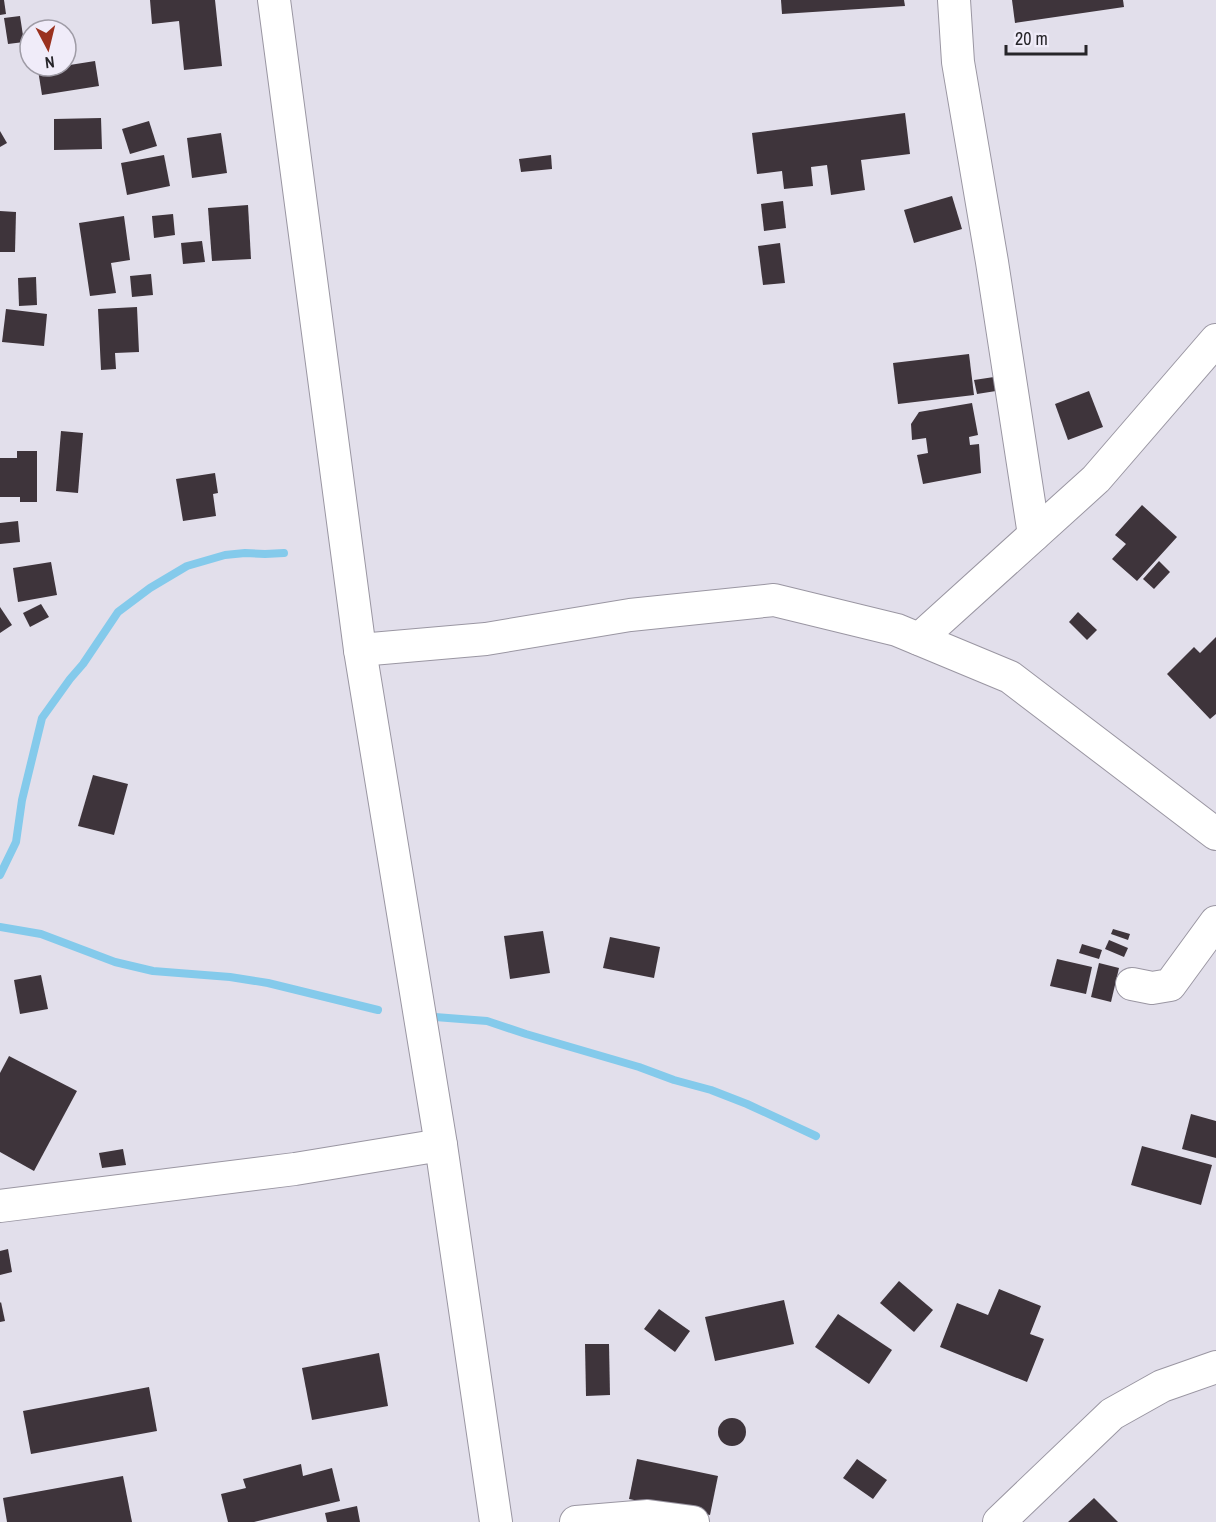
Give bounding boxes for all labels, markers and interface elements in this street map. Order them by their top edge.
north arrow [18,18,78,78]
scale bar [1006,18,1086,56]
text: 20 m [1015,26,1048,51]
text: N [44,51,56,74]

